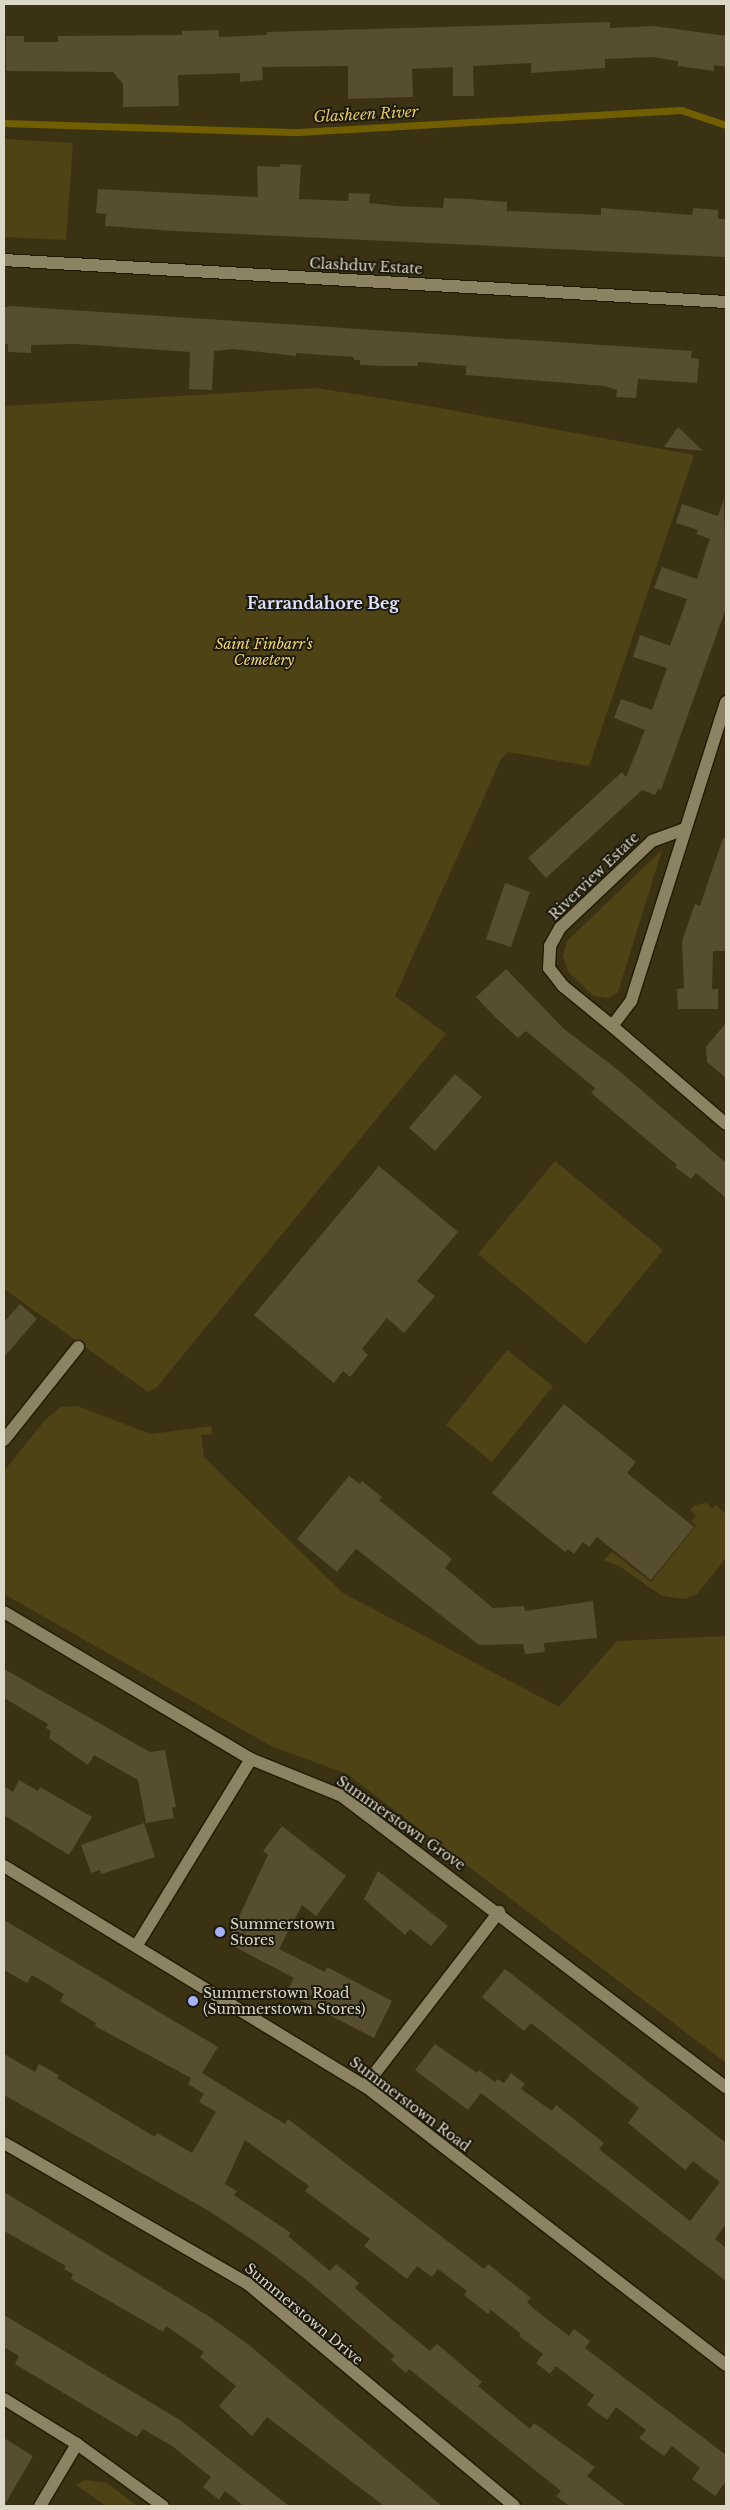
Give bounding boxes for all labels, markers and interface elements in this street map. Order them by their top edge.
water label: Glasheen River [313,102,419,126]
street label: Clashduv Estate [309,255,423,277]
district label: Farrandahore Beg [247,593,399,613]
park label: Saint Finbarr's Cemetery [215,636,313,669]
street label: Riverview Estate [545,829,643,923]
street label: Summerstown Grove [333,1772,469,1874]
place label: Summerstown Stores [230,1916,335,1948]
marker: Summerstown Stores [214,1926,226,1938]
place label: Summerstown Road (Summerstown Stores) [203,1985,365,2018]
marker: Summerstown Road (Summerstown Stores) [187,1995,199,2007]
street label: Summerstown Road [346,2053,474,2155]
street label: Summerstown Drive [241,2260,367,2368]

